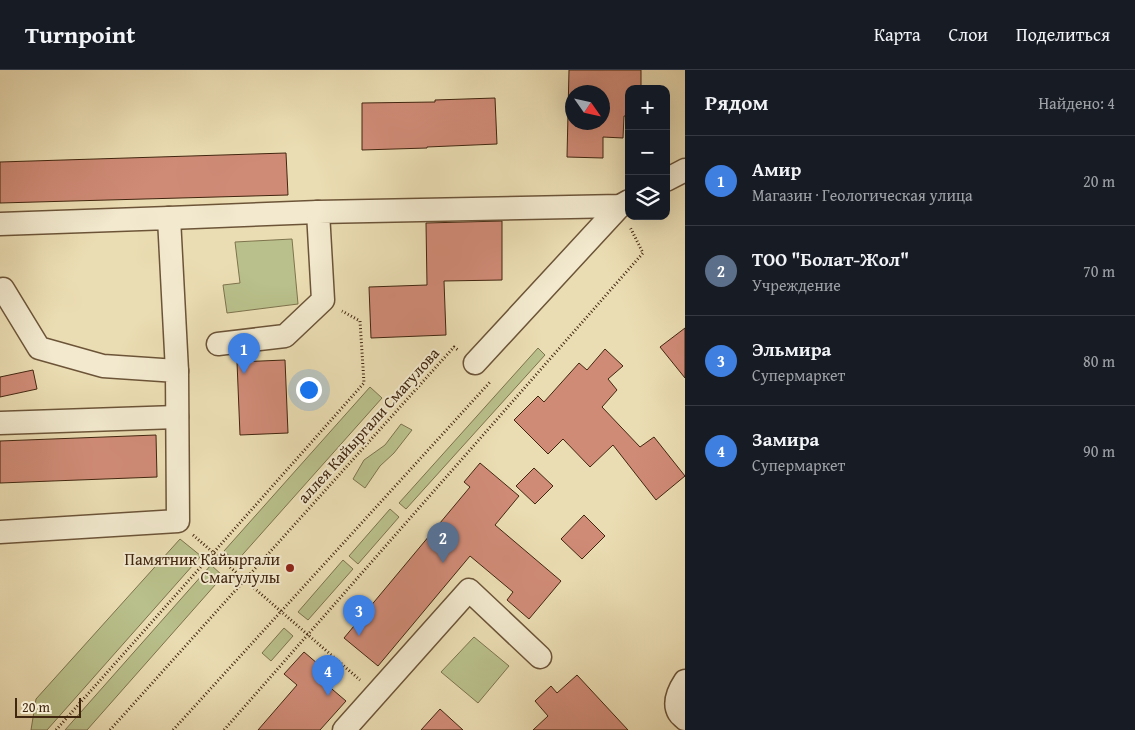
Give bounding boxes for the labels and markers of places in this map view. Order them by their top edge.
pin: 1 [228,333,260,374]
pin: 2 [427,522,459,563]
place label: Памятник Кайыргали Смагулулы [125,547,280,589]
marker: Памятник Кайыргали Смагулулы [284,562,296,574]
pin: 3 [343,595,375,636]
pin: 4 [312,655,344,696]

